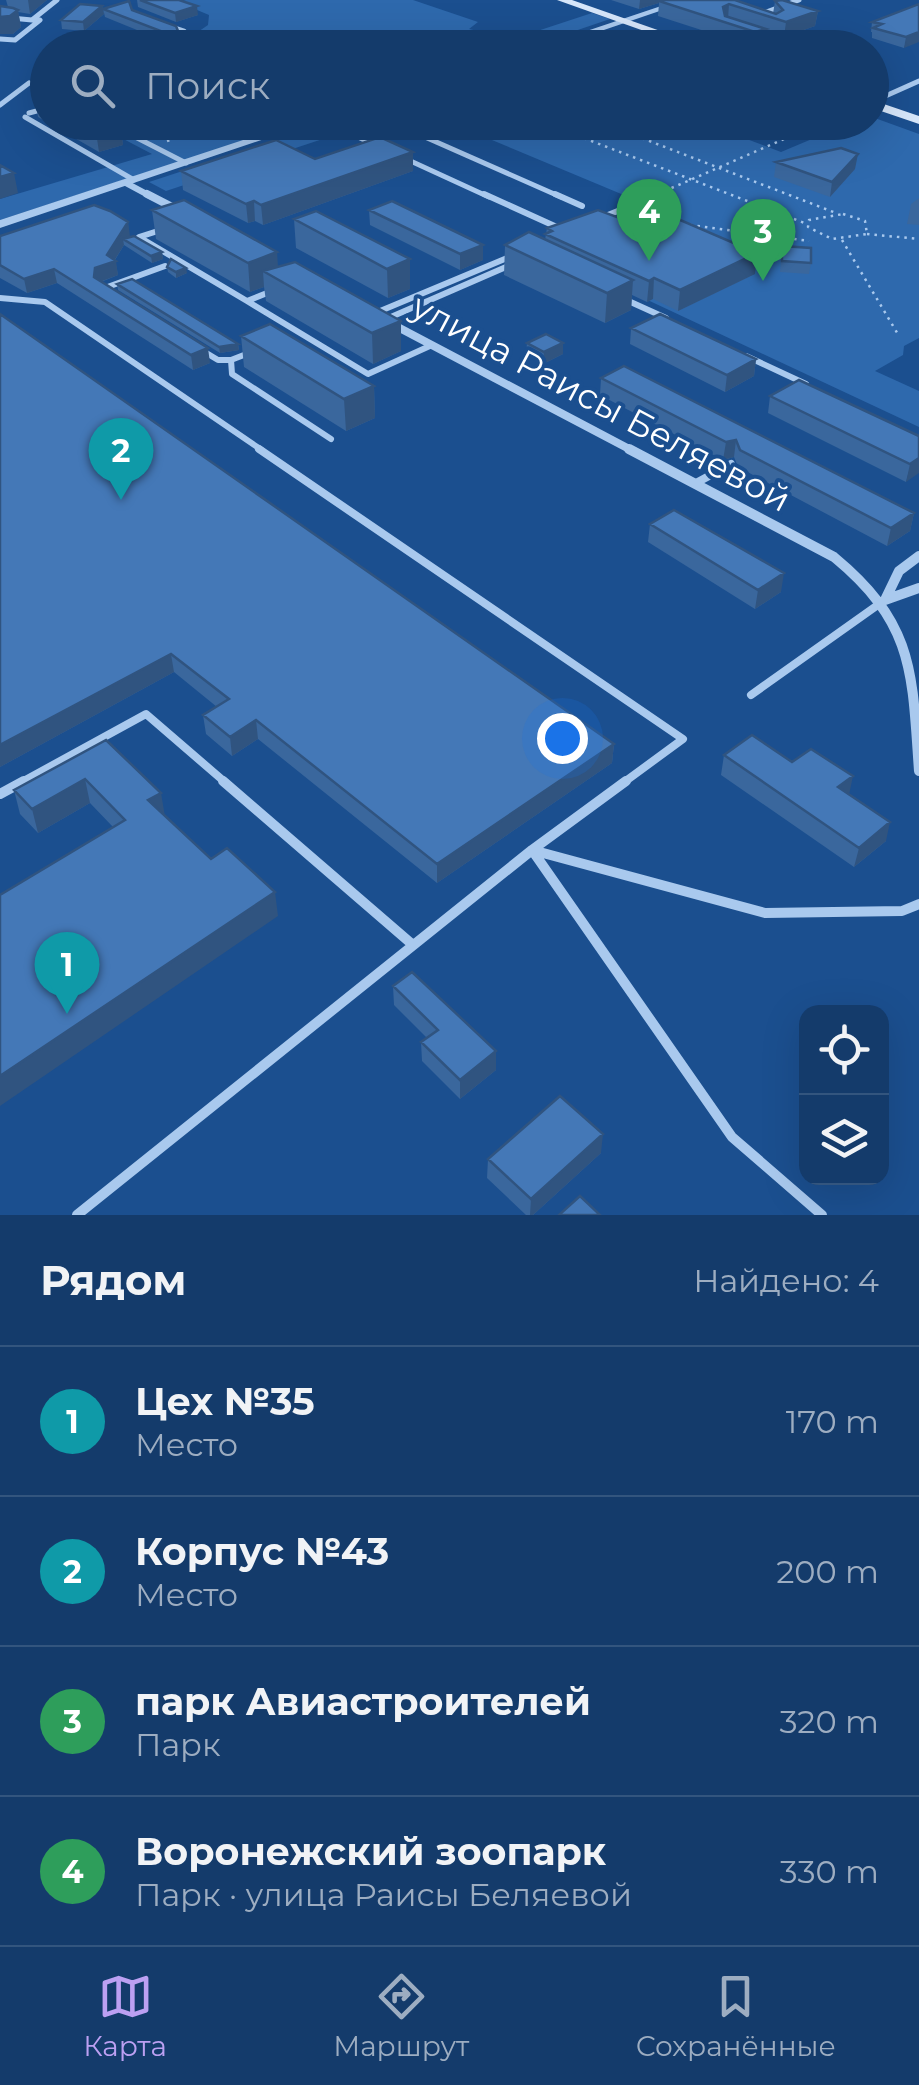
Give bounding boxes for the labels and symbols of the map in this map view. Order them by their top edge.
pin: 4 [616,178,682,261]
pin: 3 [730,198,796,281]
street label: улица Раисы Беляевой [404,284,798,521]
pin: 2 [88,418,154,500]
your location [537,713,588,764]
pin: 1 [34,932,100,1014]

